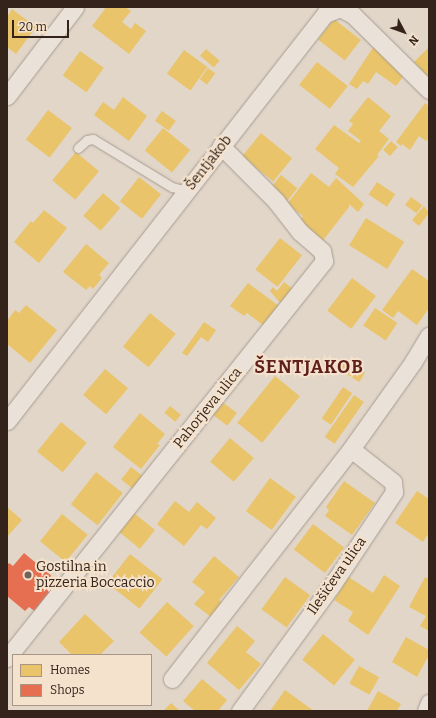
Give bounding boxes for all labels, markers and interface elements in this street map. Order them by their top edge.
scale bar [14,12,71,38]
north arrow [384,12,424,52]
text: 20 m [19,20,47,34]
text: N [406,33,421,48]
street label: Šentjakob [182,132,236,194]
district label: ŠENTJAKOB [254,356,364,378]
street label: Pahorjeva ulica [170,364,246,452]
street label: Ilešičeva ulica [304,534,370,618]
place label: Gostilna in pizzeria Boccaccio [36,559,155,592]
marker: Gostilna in pizzeria Boccaccio [23,570,33,580]
legend [12,654,152,706]
text: Homes [50,663,90,677]
text: Shops [50,683,84,697]

